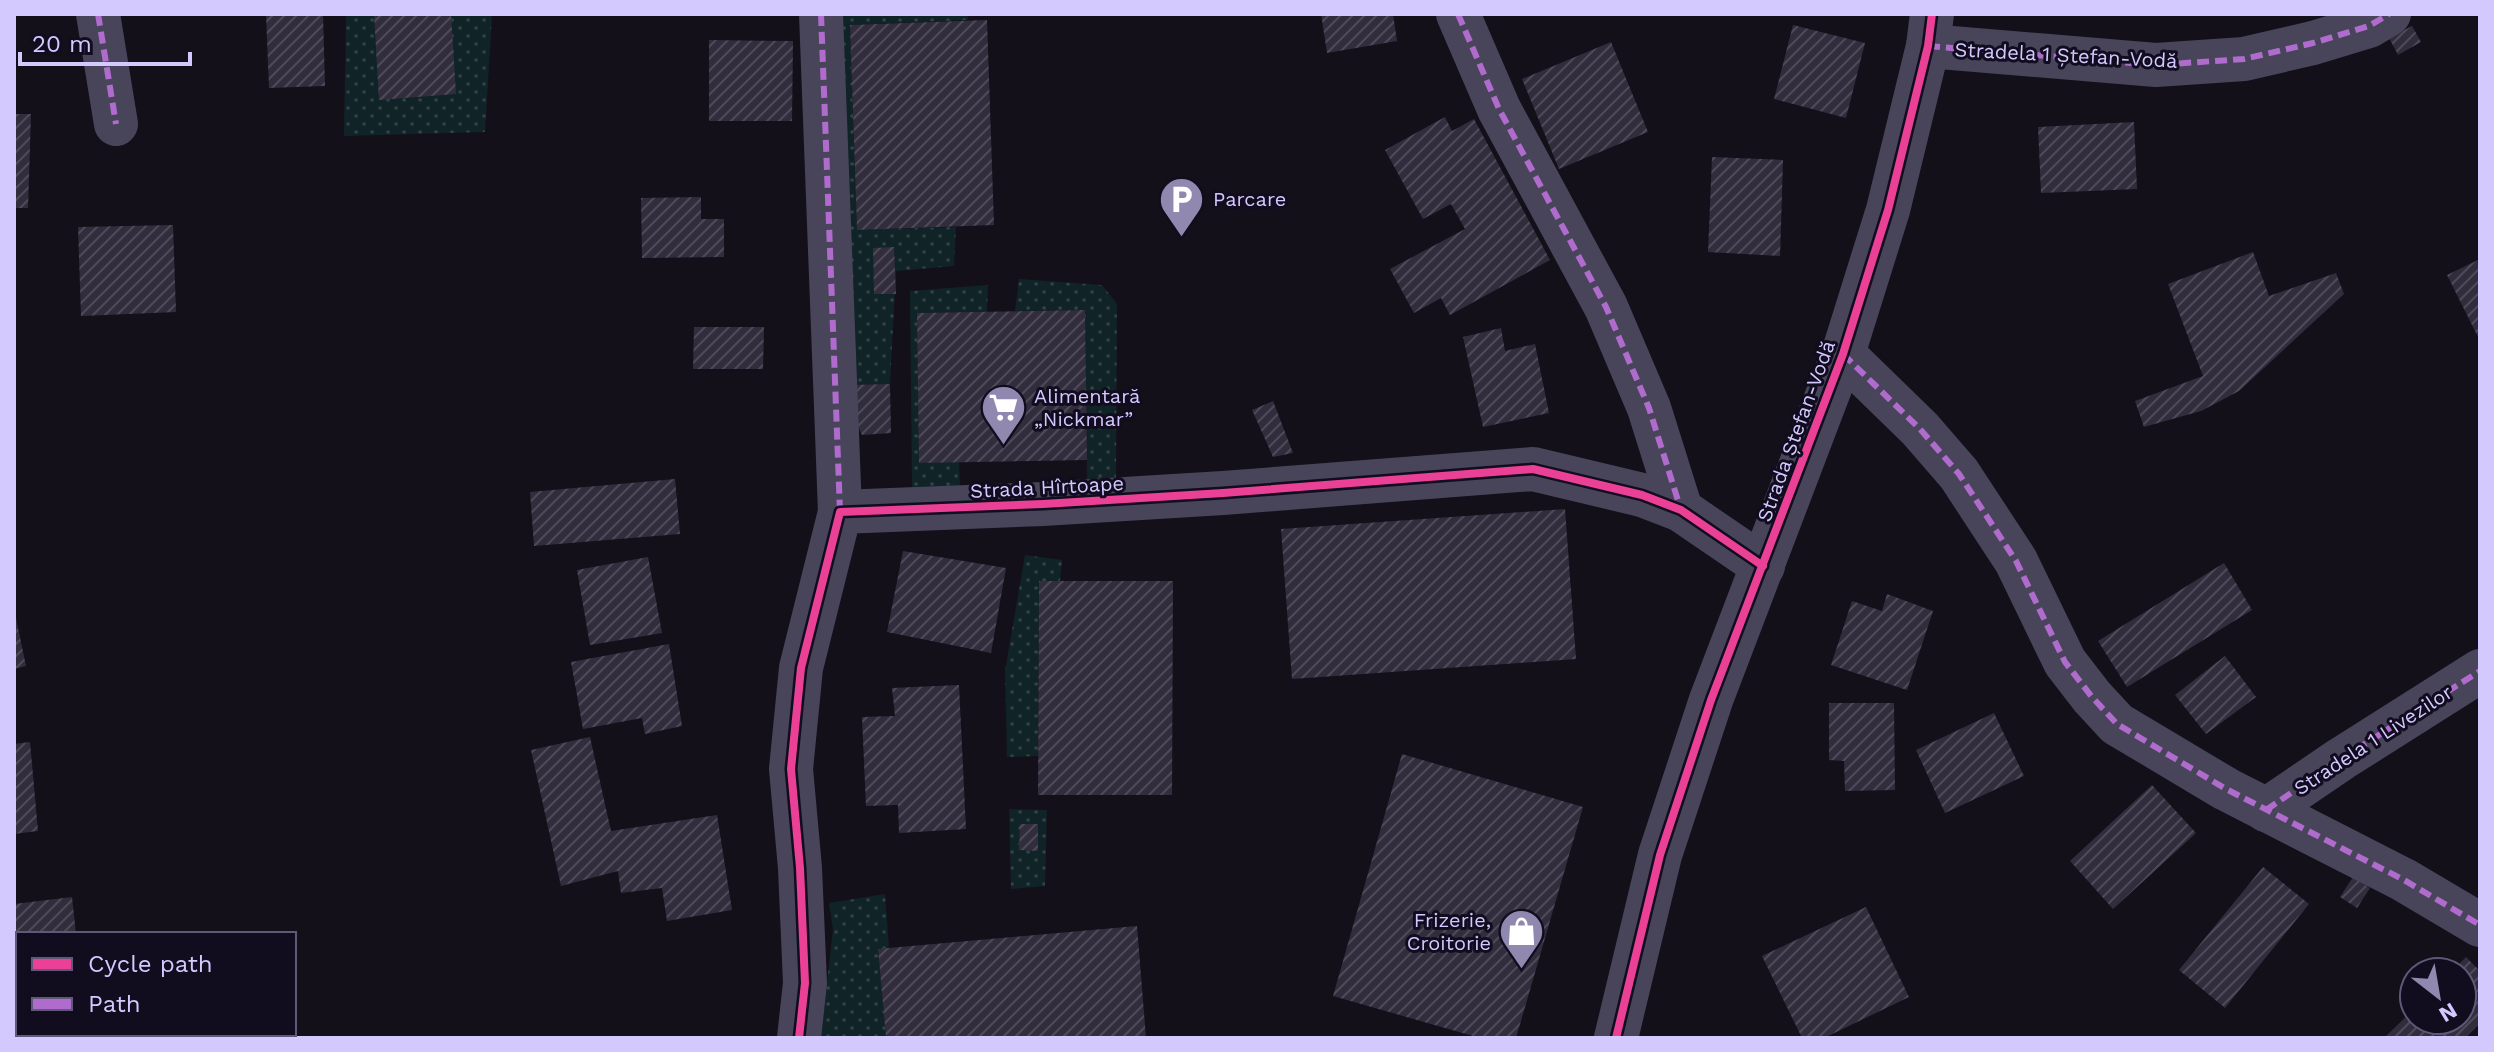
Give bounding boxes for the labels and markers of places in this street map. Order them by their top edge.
parking icon: Parcare [1158,175,1206,238]
place label: Parcare [1213,187,1286,211]
supermarket icon: Alimentară „Nickmar” [979,383,1027,446]
place label: Alimentară „Nickmar” [1034,384,1140,431]
place label: Frizerie, Croitorie [1407,908,1491,955]
shop icon: Frizerie, Croitorie [1498,908,1546,971]

